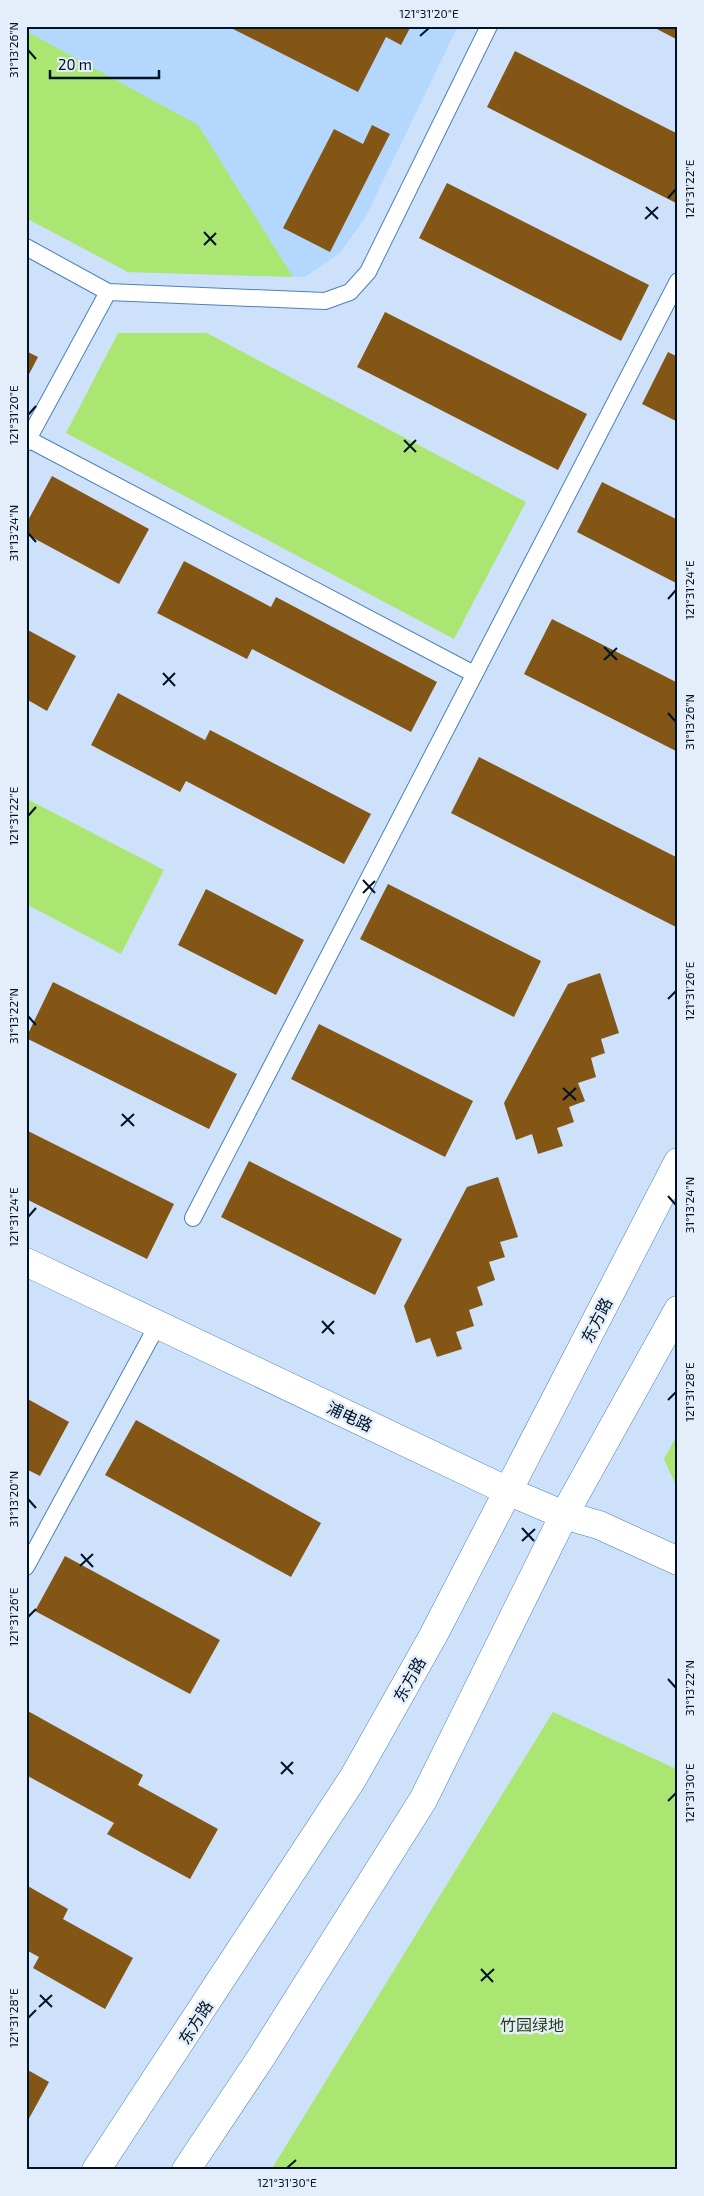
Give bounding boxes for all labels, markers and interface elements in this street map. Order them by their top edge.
text: 121°31'20"E [399,6,459,20]
text: 31°13'26"N [6,22,20,78]
scale bar [50,48,159,80]
text: 20 m [58,55,92,73]
text: 121°31'22"E [682,159,696,219]
text: 121°31'20"E [6,385,20,445]
text: 31°13'24"N [6,505,20,561]
text: 121°31'24"E [682,560,696,620]
text: 31°13'26"N [682,694,696,750]
text: 121°31'22"E [6,786,20,846]
text: 121°31'26"E [682,961,696,1021]
text: 31°13'22"N [6,988,20,1044]
text: 31°13'24"N [682,1177,696,1233]
text: 121°31'24"E [6,1187,20,1247]
street label: 东方路 [577,1294,615,1346]
text: 121°31'28"E [682,1362,696,1422]
street label: 浦电路 [324,1397,376,1435]
text: 31°13'20"N [6,1471,20,1527]
text: 121°31'26"E [6,1587,20,1647]
street label: 东方路 [389,1653,429,1705]
text: 31°13'22"N [682,1660,696,1716]
text: 121°31'30"E [682,1763,696,1823]
text: 121°31'28"E [6,1988,20,2048]
street label: 东方路 [174,1997,216,2047]
park label: 竹园绿地 [500,2015,564,2034]
text: 121°31'30"E [257,2175,317,2189]

